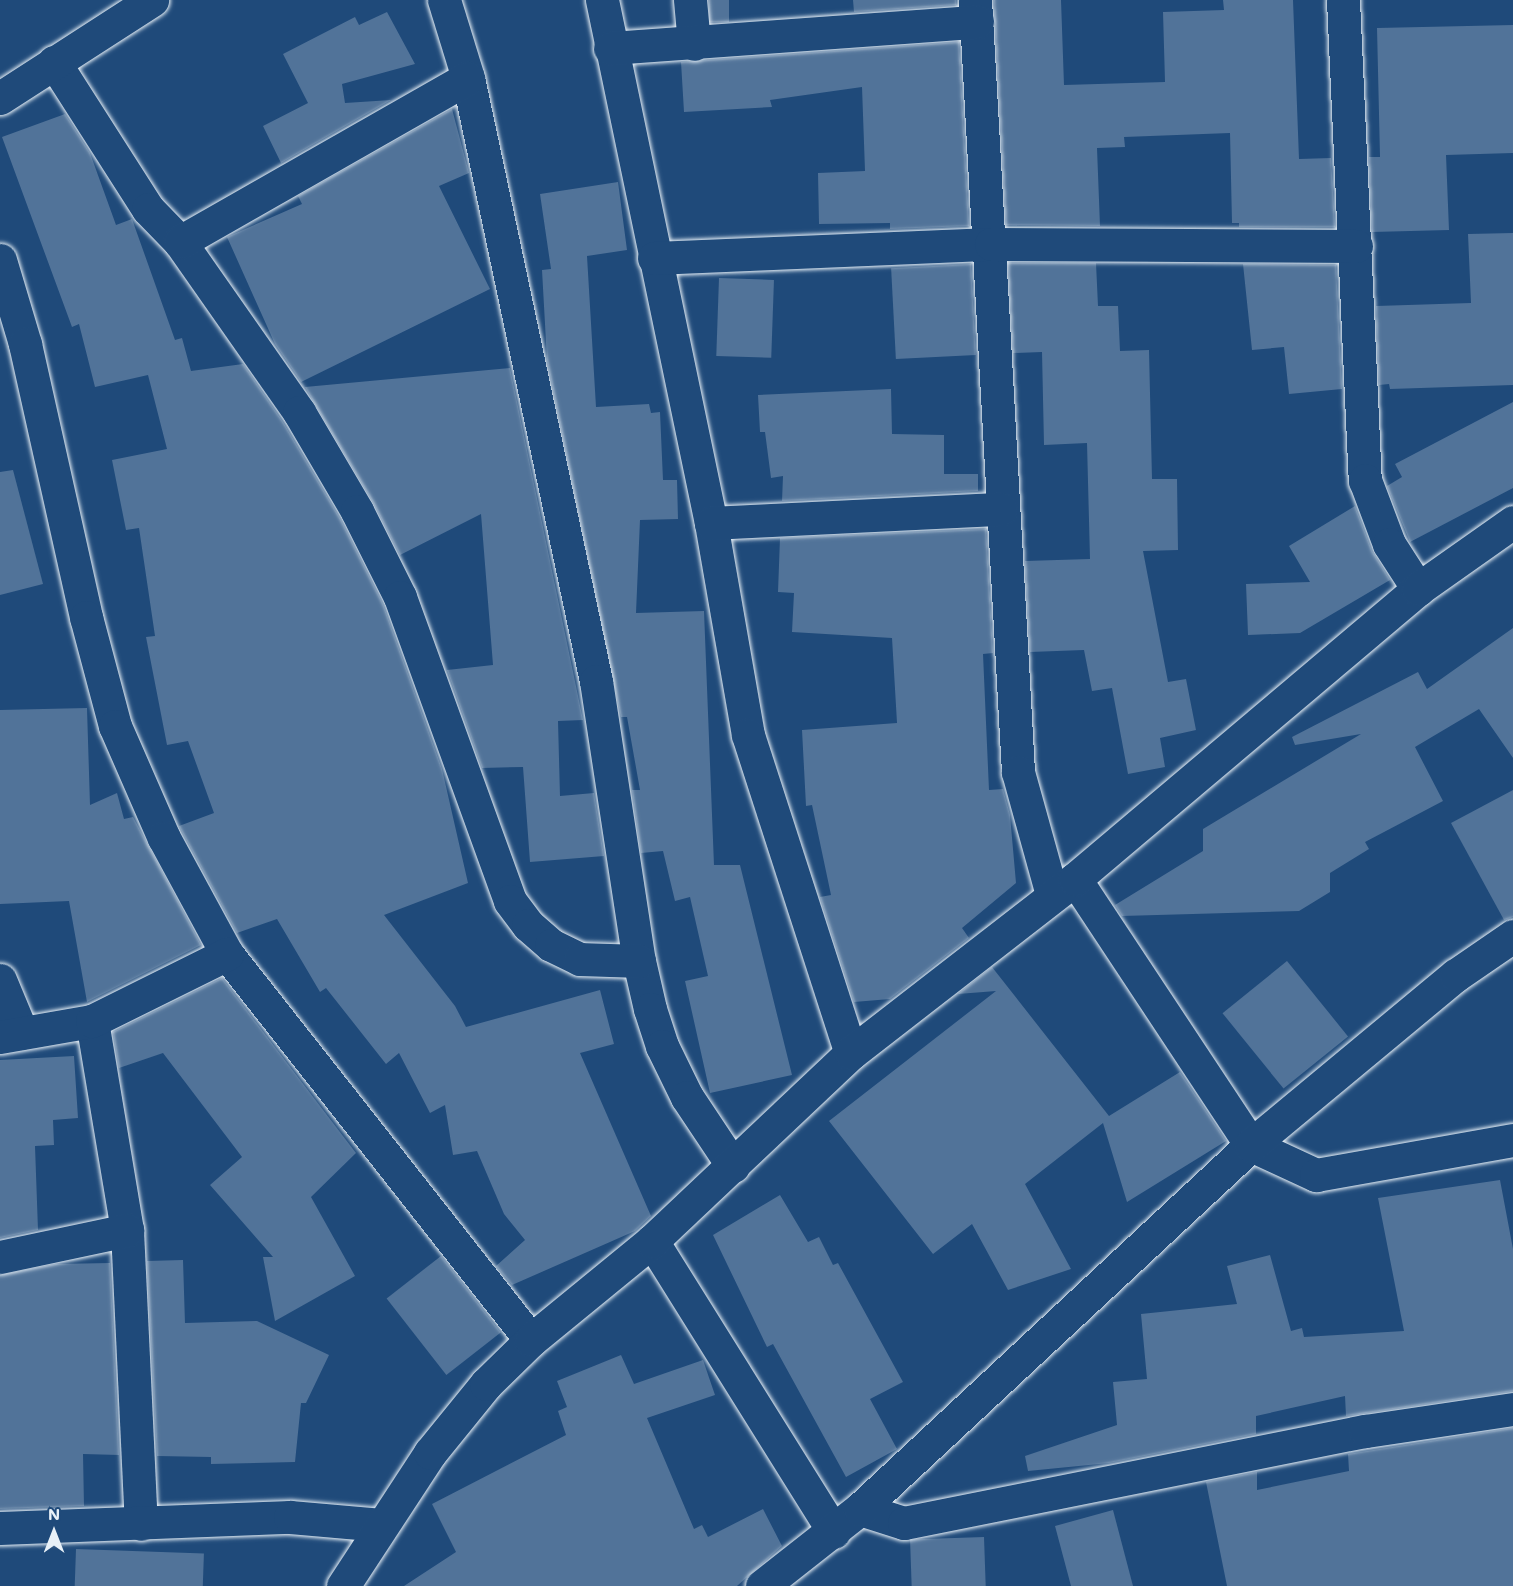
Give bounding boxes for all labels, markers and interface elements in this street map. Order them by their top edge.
north arrow [24,1502,84,1562]
text: N [48,1503,60,1524]

